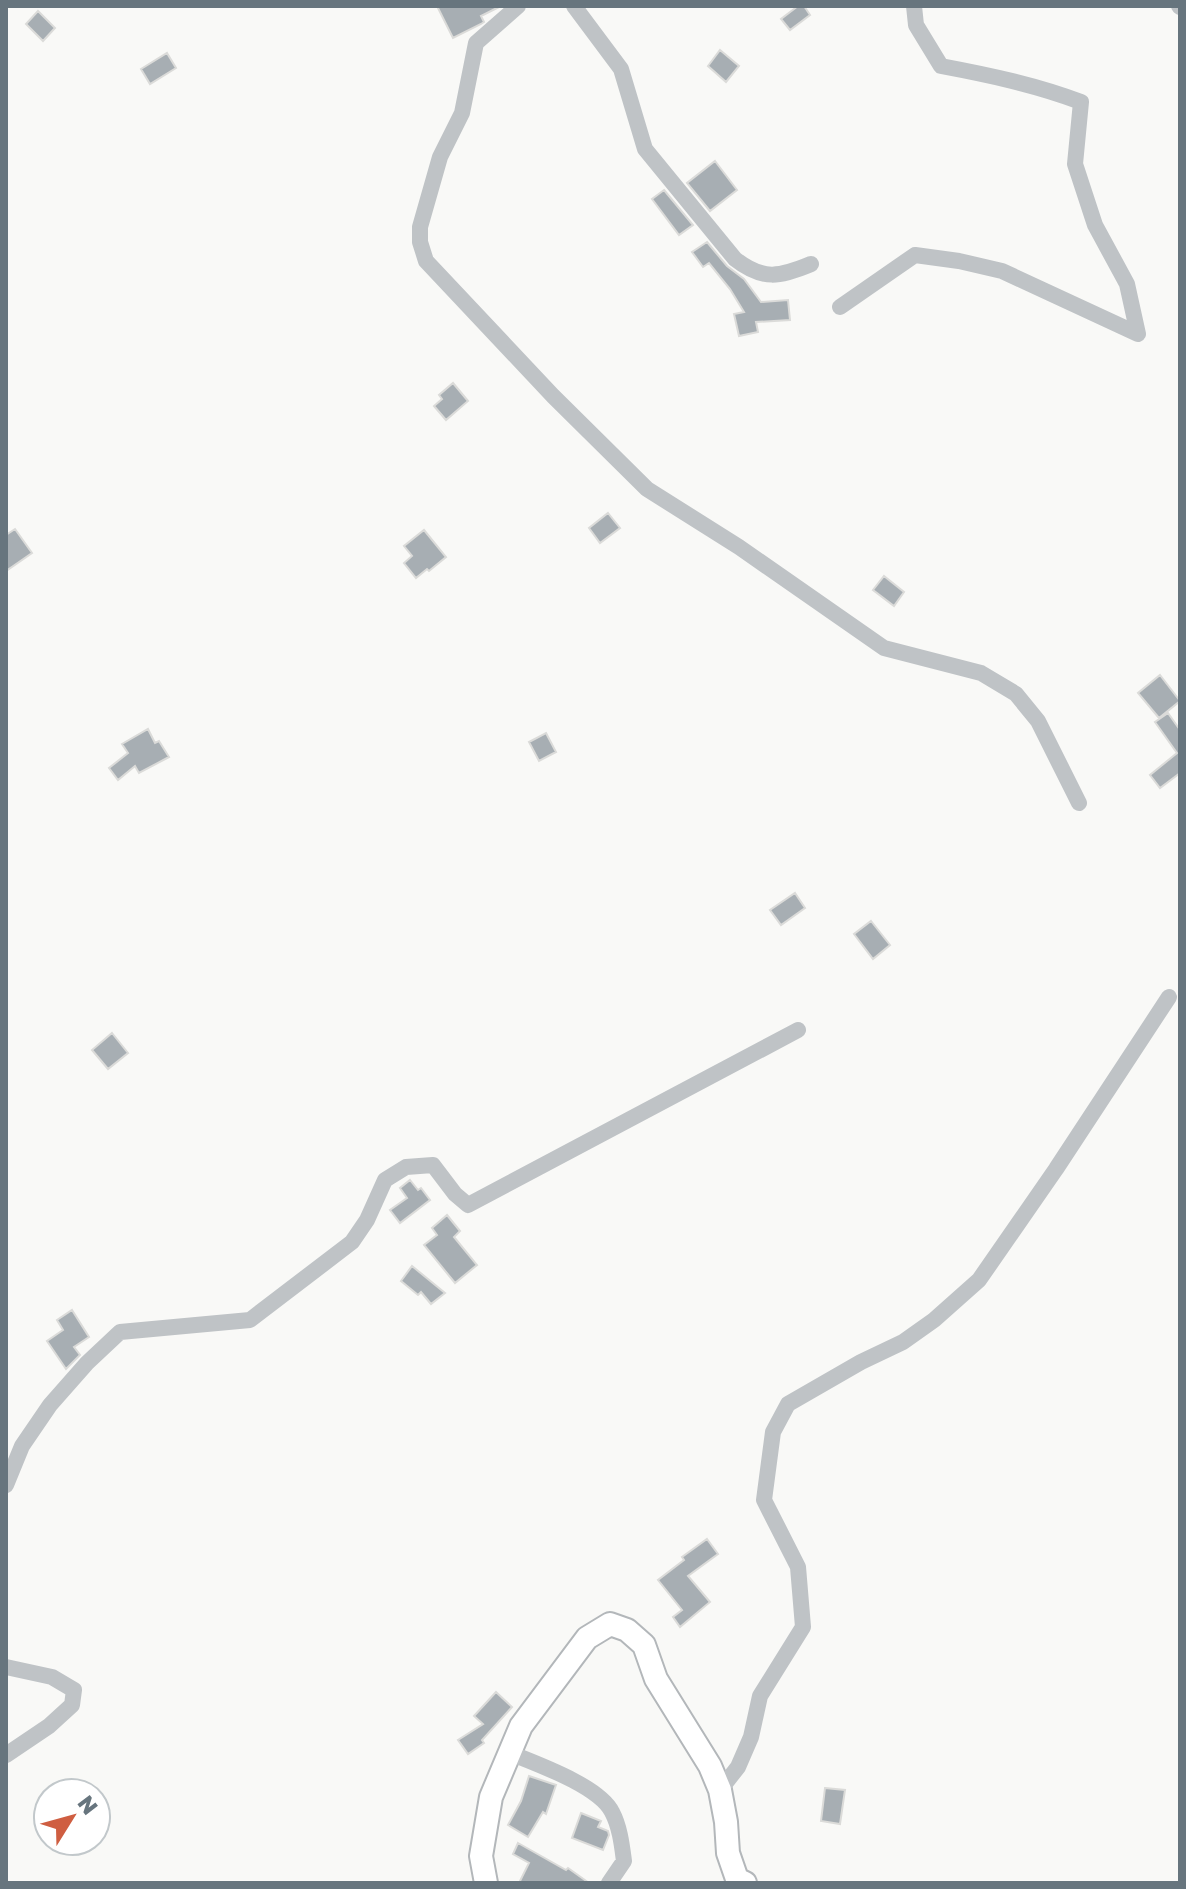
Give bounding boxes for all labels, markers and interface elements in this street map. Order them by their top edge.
north arrow [32,1777,112,1857]
text: N [73,1790,104,1819]

